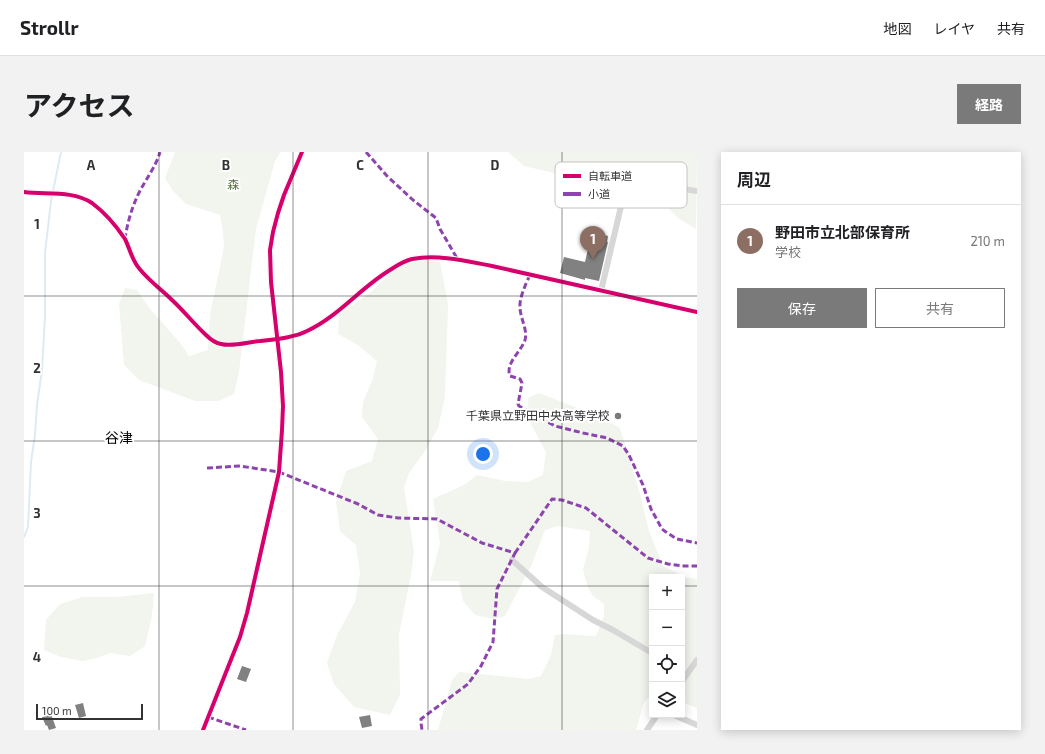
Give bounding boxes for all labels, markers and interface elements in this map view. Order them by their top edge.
text: Strollr [20,16,79,39]
text: 地図 [883,20,911,37]
text: レイヤ [933,20,975,37]
text: 共有 [997,20,1025,37]
button: 経路 [957,84,1021,124]
text: アクセス [24,88,135,122]
text: A [87,157,96,173]
text: B [222,157,230,173]
text: C [356,157,364,173]
text: D [491,157,500,173]
legend [555,162,687,208]
text: 自転車道 [588,169,632,182]
text: 周辺 [737,169,771,189]
park label: 森 [227,177,239,191]
text: 小道 [588,187,610,200]
text: 1 [34,216,40,232]
text: 野田市立北部保育所 [775,223,910,241]
pin: 1 [580,226,606,259]
text: 1 [747,233,753,249]
text: 210 m [970,233,1005,249]
text: 学校 [775,244,801,260]
button: 保存 [737,288,867,328]
button: 共有 [875,288,1005,328]
text: 2 [33,360,41,376]
place label: 千葉県立野田中央高等学校 [466,408,610,422]
marker: 千葉県立野田中央高等学校 [613,411,623,421]
district label: 谷津 [105,429,133,446]
your location [473,444,493,464]
text: 3 [33,505,41,521]
map controls [649,574,685,718]
button: + [649,574,685,610]
button: − [649,610,685,646]
button: locate [649,646,685,682]
text: 4 [33,649,41,665]
button: layers [649,682,685,718]
scale bar [36,702,143,721]
text: 100 m [42,704,72,717]

